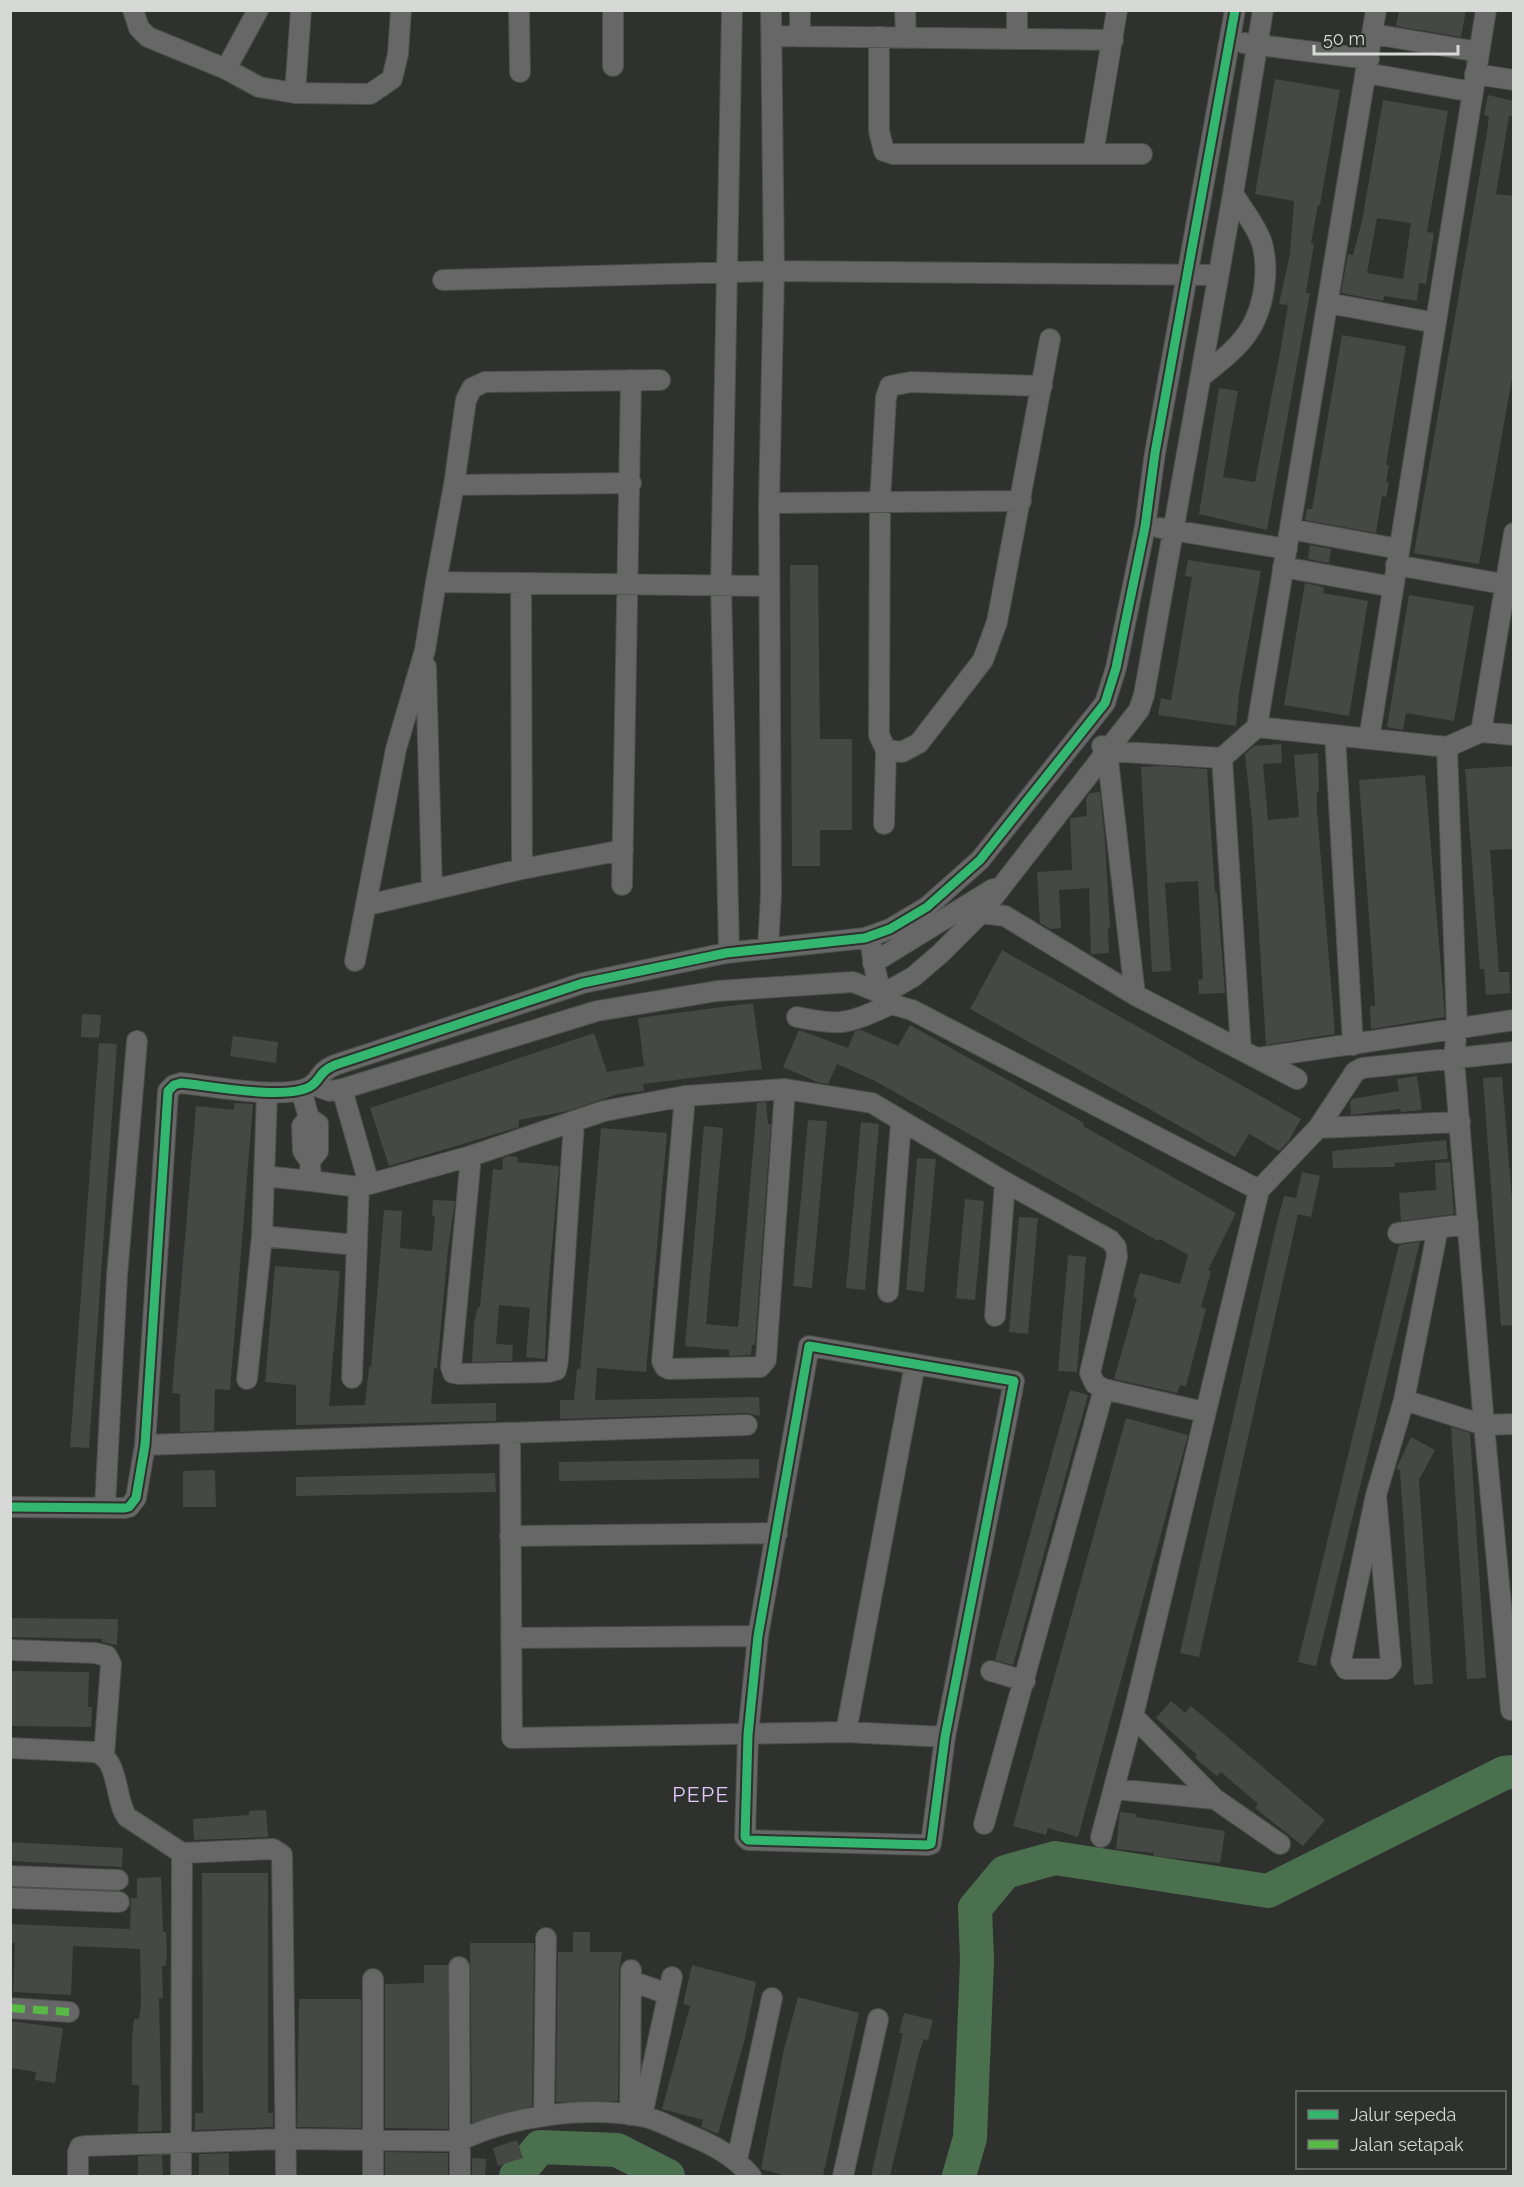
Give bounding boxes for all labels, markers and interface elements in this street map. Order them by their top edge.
scale bar [1314,18,1458,56]
text: 50 m [1323,28,1365,49]
district label: PEPE [672,1782,730,1807]
legend [1296,2091,1506,2169]
text: Jalur sepeda [1350,2104,1456,2125]
text: Jalan setapak [1350,2134,1464,2155]

